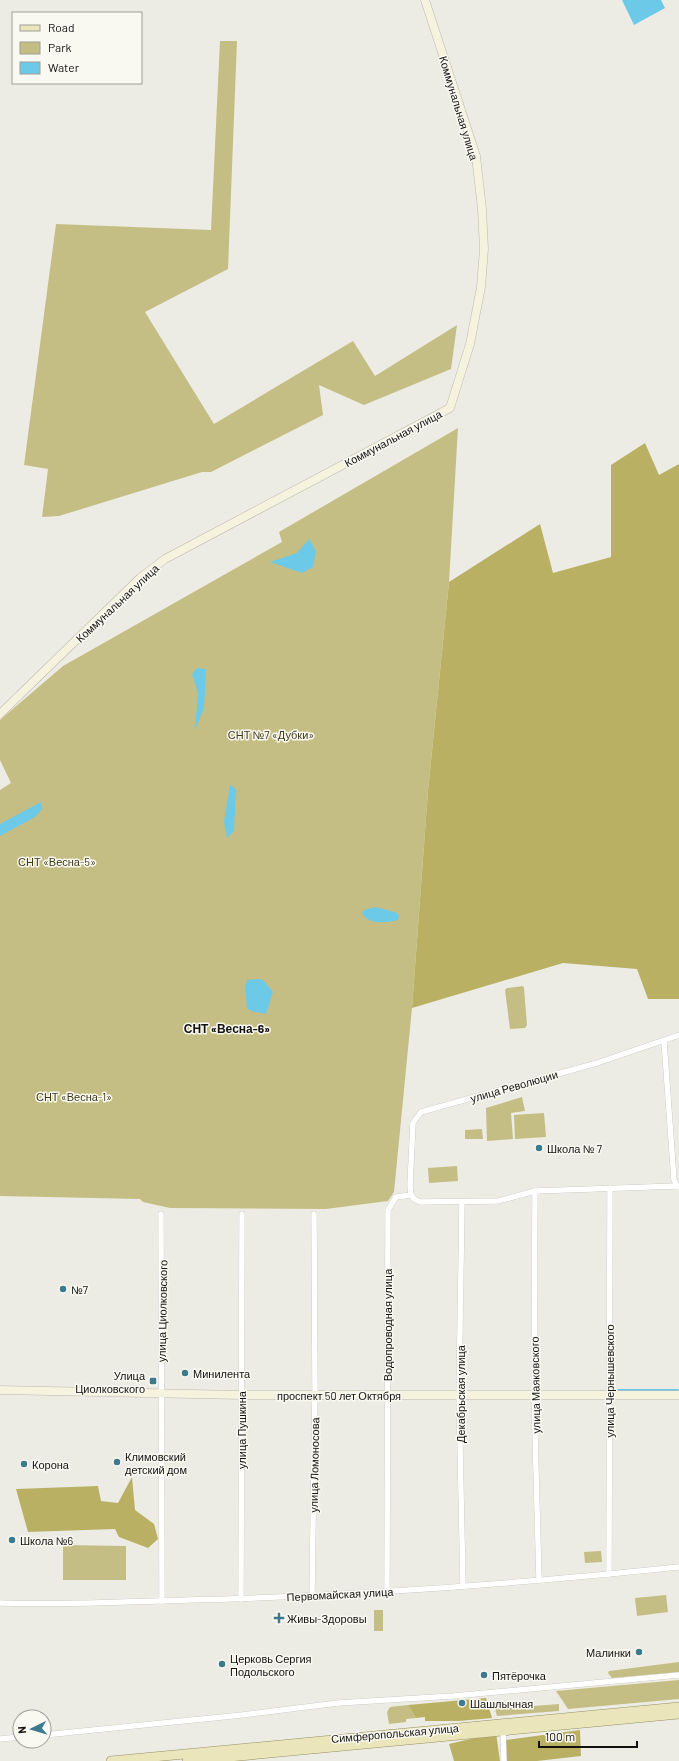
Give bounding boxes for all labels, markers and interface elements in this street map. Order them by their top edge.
legend [12,12,142,84]
text: Road [48,20,75,34]
text: Park [48,40,72,54]
street label: Коммунальная улица [437,54,481,162]
text: Water [48,60,80,74]
street label: Коммунальная улица [342,406,445,469]
street label: Коммунальная улица [73,561,162,645]
park label: СНТ №7 «Дубки» [228,728,314,741]
park label: СНТ «Весна-5» [18,855,96,868]
district label: СНТ «Весна-6» [184,1021,270,1035]
street label: улица Революции [469,1067,559,1105]
park label: СНТ «Весна-1» [36,1090,112,1103]
place label: Школа № 7 [547,1142,602,1155]
marker: Школа № 7 [534,1143,544,1153]
street label: улица Циолковского [155,1260,169,1362]
street label: Водопроводная улица [381,1268,394,1381]
place label: №7 [71,1283,88,1296]
marker: №7 [58,1284,68,1294]
street label: улица Чернышевского [603,1324,616,1438]
street label: улица Маяковского [528,1336,542,1434]
street label: Декабрьская улица [454,1344,467,1443]
place label: Минилента [193,1367,251,1380]
marker: Минилента [180,1368,190,1378]
place label: Улица Циолковского [75,1369,146,1395]
marker: Улица Циолковского [148,1376,158,1386]
street label: проспект 50 лет Октября [277,1389,401,1402]
street label: улица Пушкина [235,1390,248,1469]
street label: улица Ломоносова [307,1416,321,1513]
place label: Климовский детский дом [125,1450,187,1476]
marker: Климовский детский дом [112,1457,122,1467]
place label: Корона [32,1458,70,1471]
marker: Корона [19,1459,29,1469]
place label: Школа №6 [20,1534,73,1547]
marker: Школа №6 [7,1535,17,1545]
street label: Первомайская улица [286,1585,395,1603]
place label: Живы-Здоровы [287,1612,367,1625]
marker: Живы-Здоровы [274,1613,284,1623]
place label: Малинки [586,1646,631,1659]
marker: Малинки [634,1647,644,1657]
place label: Церковь Сергия Подольского [230,1652,312,1678]
marker: Церковь Сергия Подольского [217,1659,227,1669]
place label: Пятёрочка [492,1669,547,1682]
marker: Пятёрочка [479,1670,489,1680]
place label: Шашлычная [470,1697,533,1710]
marker: Шашлычная [457,1698,467,1708]
north arrow [12,1709,52,1749]
street label: Симферопольская улица [331,1721,460,1745]
scale bar [539,1723,637,1749]
text: N [15,1726,28,1734]
text: 100 m [545,1729,575,1743]

